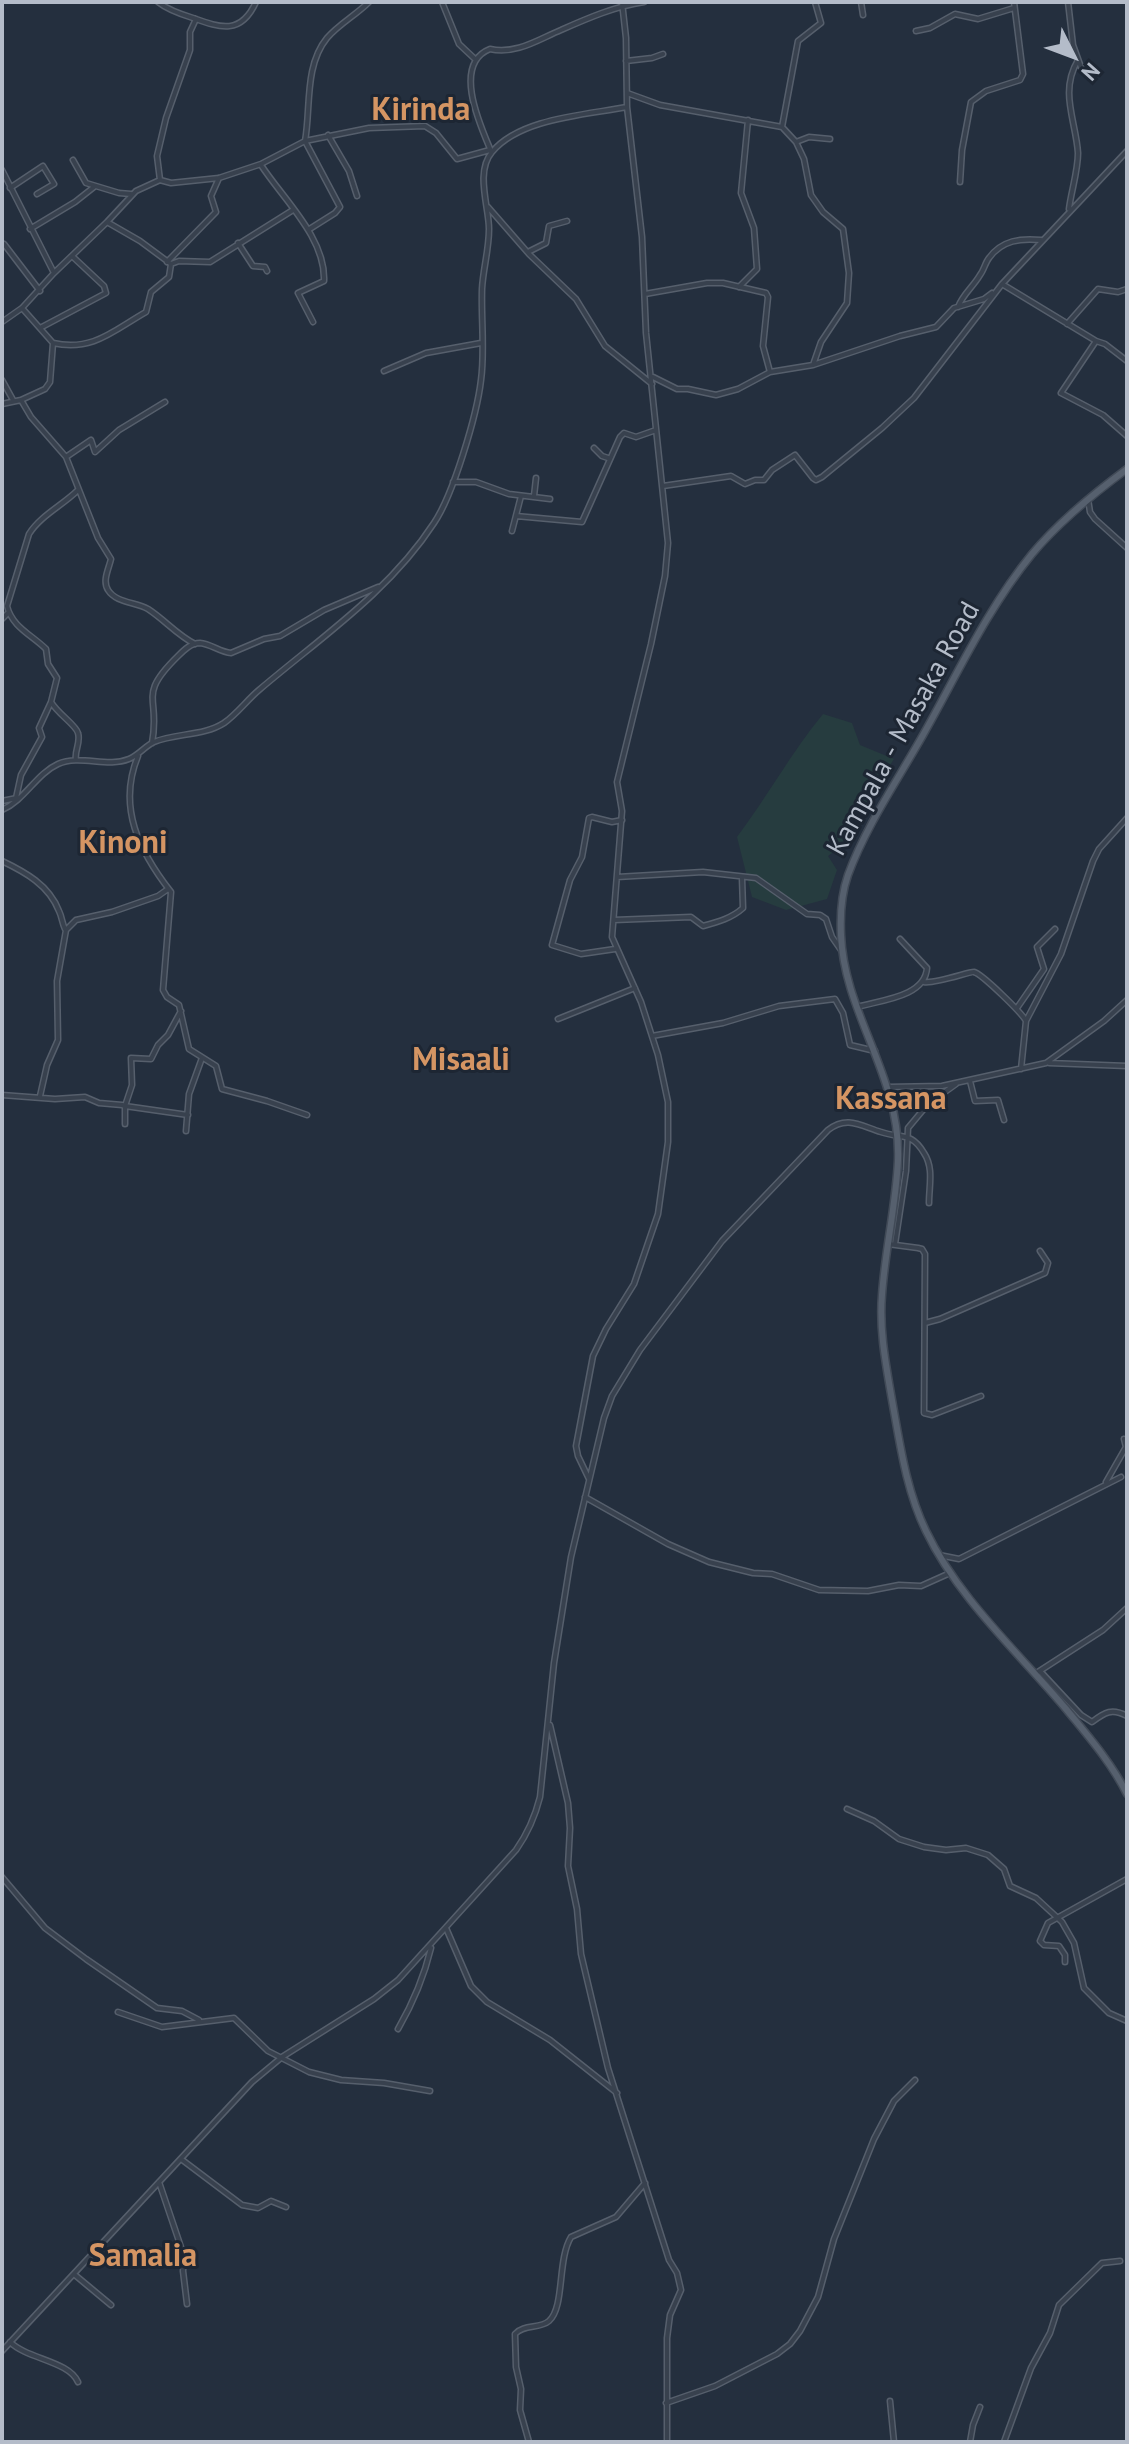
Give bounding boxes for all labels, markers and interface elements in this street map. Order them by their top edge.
north arrow [1033,16,1113,96]
text: N [1076,57,1106,87]
district label: Kirinda [372,92,470,130]
street label: Kampala - Masaka Road [820,596,988,862]
district label: Kinoni [78,825,168,863]
district label: Misaali [412,1042,510,1080]
district label: Kassana [835,1081,947,1119]
district label: Samalia [89,2238,197,2276]

